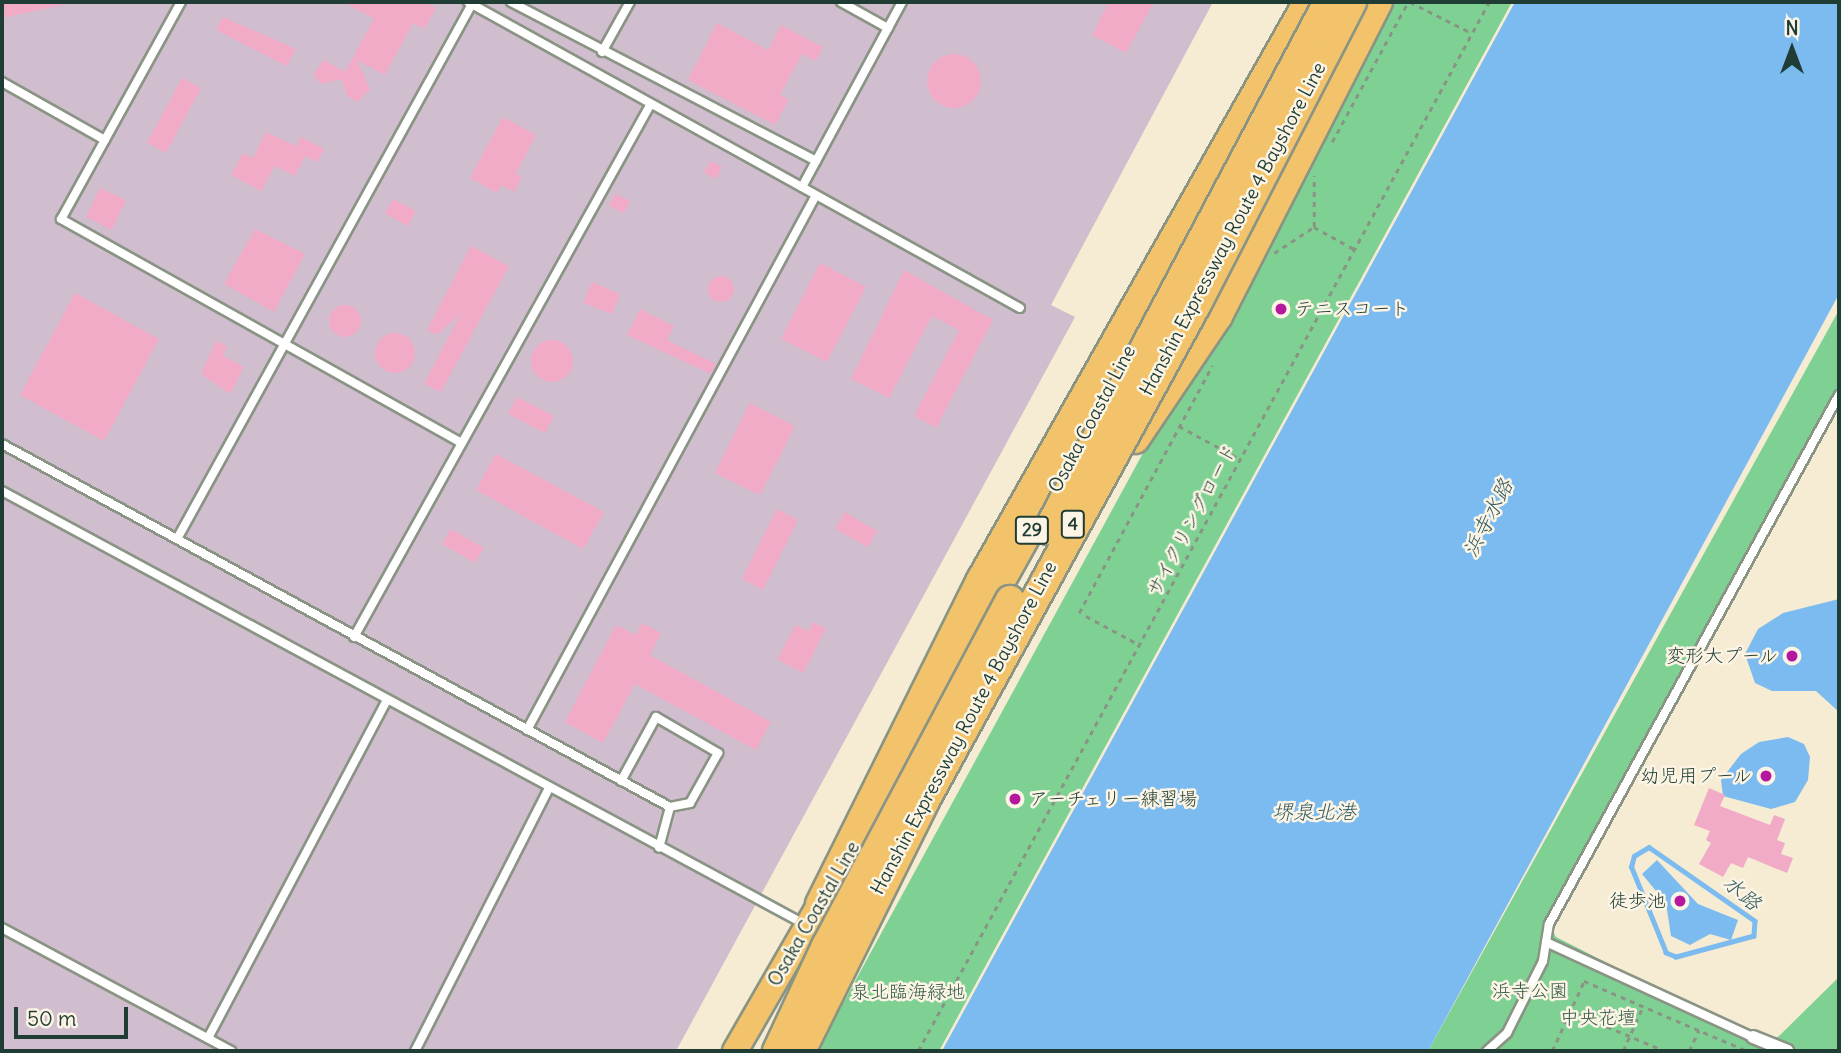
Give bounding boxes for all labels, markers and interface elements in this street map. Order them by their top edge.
north arrow [1757,14,1827,84]
text: N [1785,16,1799,40]
street label: Hanshin Expressway Route 4 Bayshore Line [1135,59,1331,399]
place label: テニスコート [1295,298,1409,320]
marker: テニスコート [1273,301,1289,317]
street label: Osaka Coastal Line [1044,341,1140,497]
street label: サイクリングロード [1142,439,1242,601]
water label: 浜寺水路 [1458,475,1518,561]
road number: 4 [1061,510,1085,538]
road number: 29 [1014,516,1050,544]
street label: Hanshin Expressway Route 4 Bayshore Line [866,558,1062,898]
place label: 変形大プール [1665,645,1778,667]
marker: 変形大プール [1784,648,1800,664]
place label: 幼児用プール [1639,765,1752,787]
marker: 幼児用プール [1758,768,1774,784]
place label: アーチェリー練習場 [1029,788,1199,810]
marker: アーチェリー練習場 [1007,791,1023,807]
water label: 堺泉北港 [1272,799,1356,825]
street label: Osaka Coastal Line [763,838,865,990]
water label: 水路 [1718,870,1766,916]
place label: 徒歩池 [1609,890,1666,912]
marker: 徒歩池 [1672,893,1688,909]
park label: 浜寺公園 [1492,980,1568,1002]
park label: 泉北臨海緑地 [851,981,965,1003]
scale bar [18,993,131,1038]
text: 50 m [27,1005,76,1032]
park label: 中央花壇 [1560,1007,1636,1029]

